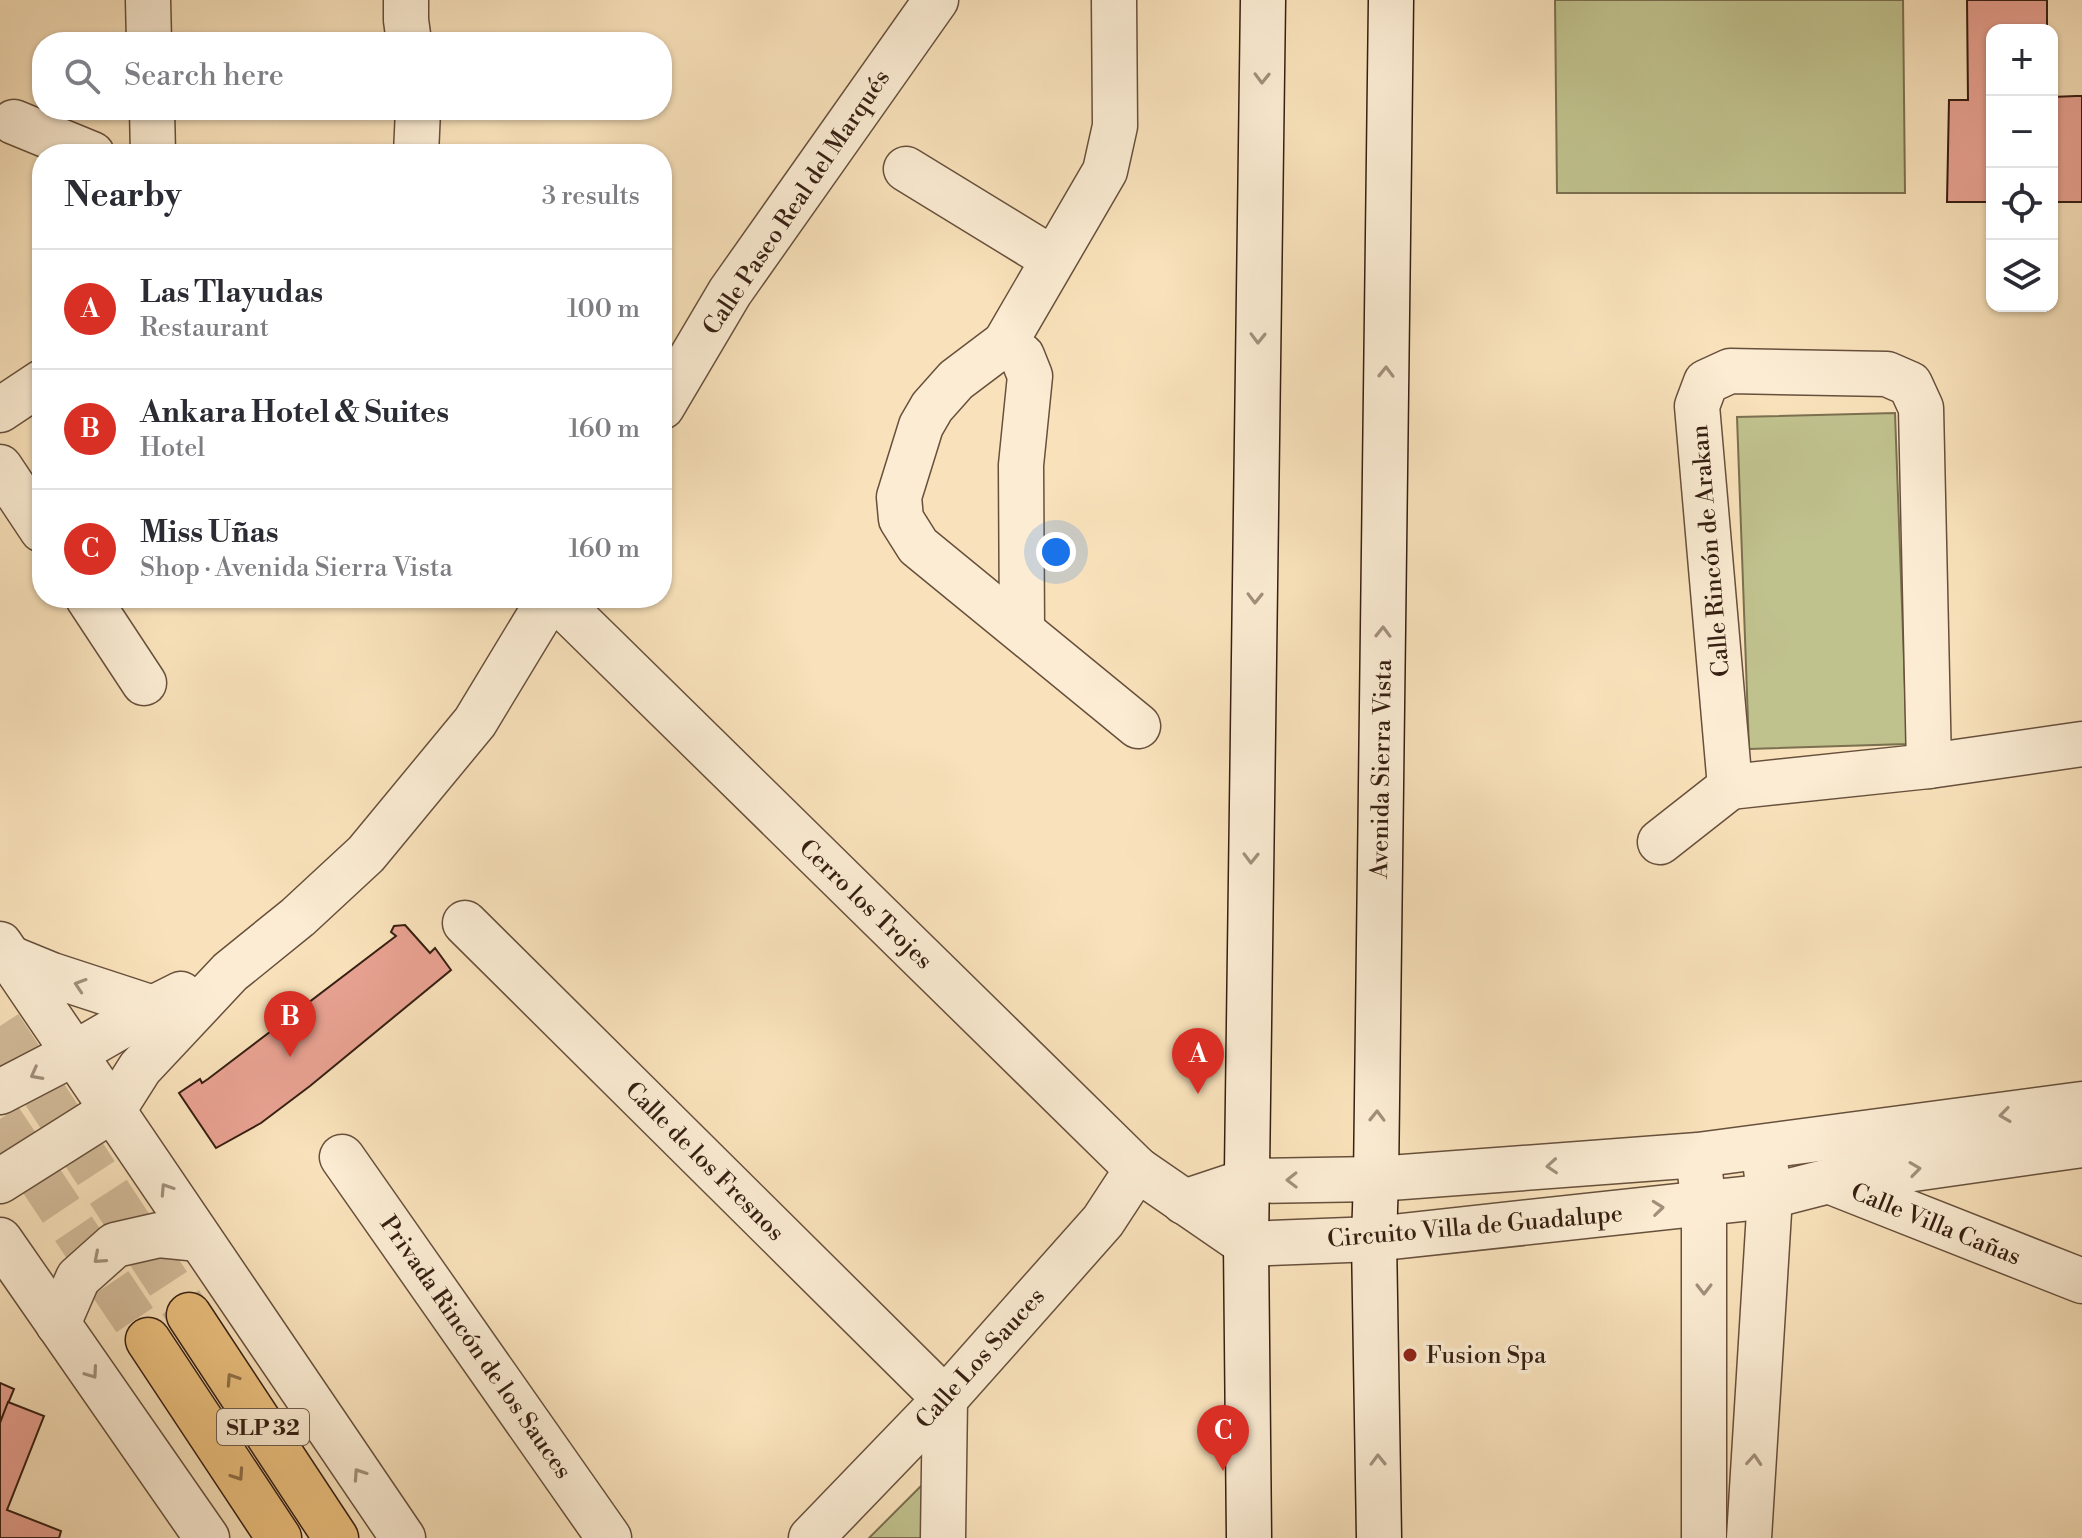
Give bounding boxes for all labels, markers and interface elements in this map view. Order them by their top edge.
map controls [1986,24,2058,312]
button: + [1986,24,2058,96]
search box [32,32,672,120]
icon: search [60,54,104,98]
text: Search here [124,57,284,95]
street label: Calle Paseo Real del Marqués [697,64,897,341]
one-way arrow [1253,72,1271,85]
button: − [1986,96,2058,168]
button: locate [1986,168,2058,240]
text: Nearby [64,175,182,217]
text: 3 results [542,180,640,212]
button: layers [1986,240,2058,312]
text: Las Tlayudas [140,274,323,312]
text: A [81,293,99,325]
text: 100 m [567,293,640,325]
text: Restaurant [140,312,269,344]
one-way arrow [1250,332,1267,345]
one-way arrow [1377,365,1395,378]
text: Ankara Hotel & Suites [140,394,449,432]
text: B [80,413,100,445]
text: 160 m [569,413,640,445]
street label: Calle Rincón de Arakan [1685,424,1737,678]
text: Hotel [140,432,205,464]
text: Miss Uñas [140,514,279,552]
your location [1036,532,1076,572]
text: C [81,533,99,565]
text: 160 m [569,533,640,565]
text: Shop · Avenida Sierra Vista [140,552,453,584]
one-way arrow [1246,592,1264,605]
one-way arrow [1374,625,1392,638]
street label: Avenida Sierra Vista [1365,658,1399,880]
street label: Cerro los Trojes [792,833,938,976]
one-way arrow [1243,852,1260,865]
one-way arrow [73,978,87,994]
pin: B [264,991,316,1057]
pin: A [1172,1028,1224,1094]
one-way arrow [30,1064,45,1079]
street label: Calle de los Fresnos [618,1076,790,1248]
one-way arrow [1998,1106,2012,1123]
one-way arrow [1368,1109,1386,1122]
one-way arrow [1545,1157,1558,1174]
one-way arrow [1908,1161,1922,1178]
one-way arrow [1285,1171,1298,1189]
street label: Calle Villa Cañas [1846,1177,2025,1273]
one-way arrow [161,1183,176,1198]
street label: Circuito Villa de Guadalupe [1326,1199,1624,1255]
one-way arrow [1652,1200,1665,1217]
street label: Privada Rincón de los Sauces [373,1210,578,1485]
one-way arrow [94,1249,109,1263]
street label: Calle Los Sauces [910,1282,1052,1435]
one-way arrow [1695,1283,1713,1296]
place label: Fusion Spa [1426,1341,1547,1371]
marker: Fusion Spa [1401,1346,1419,1364]
one-way arrow [82,1364,97,1378]
one-way arrow [226,1374,241,1388]
pin: C [1197,1405,1249,1471]
road number: SLP 32 [217,1409,309,1445]
one-way arrow [1369,1453,1386,1466]
one-way arrow [1745,1453,1762,1466]
one-way arrow [228,1467,243,1481]
one-way arrow [354,1468,369,1482]

